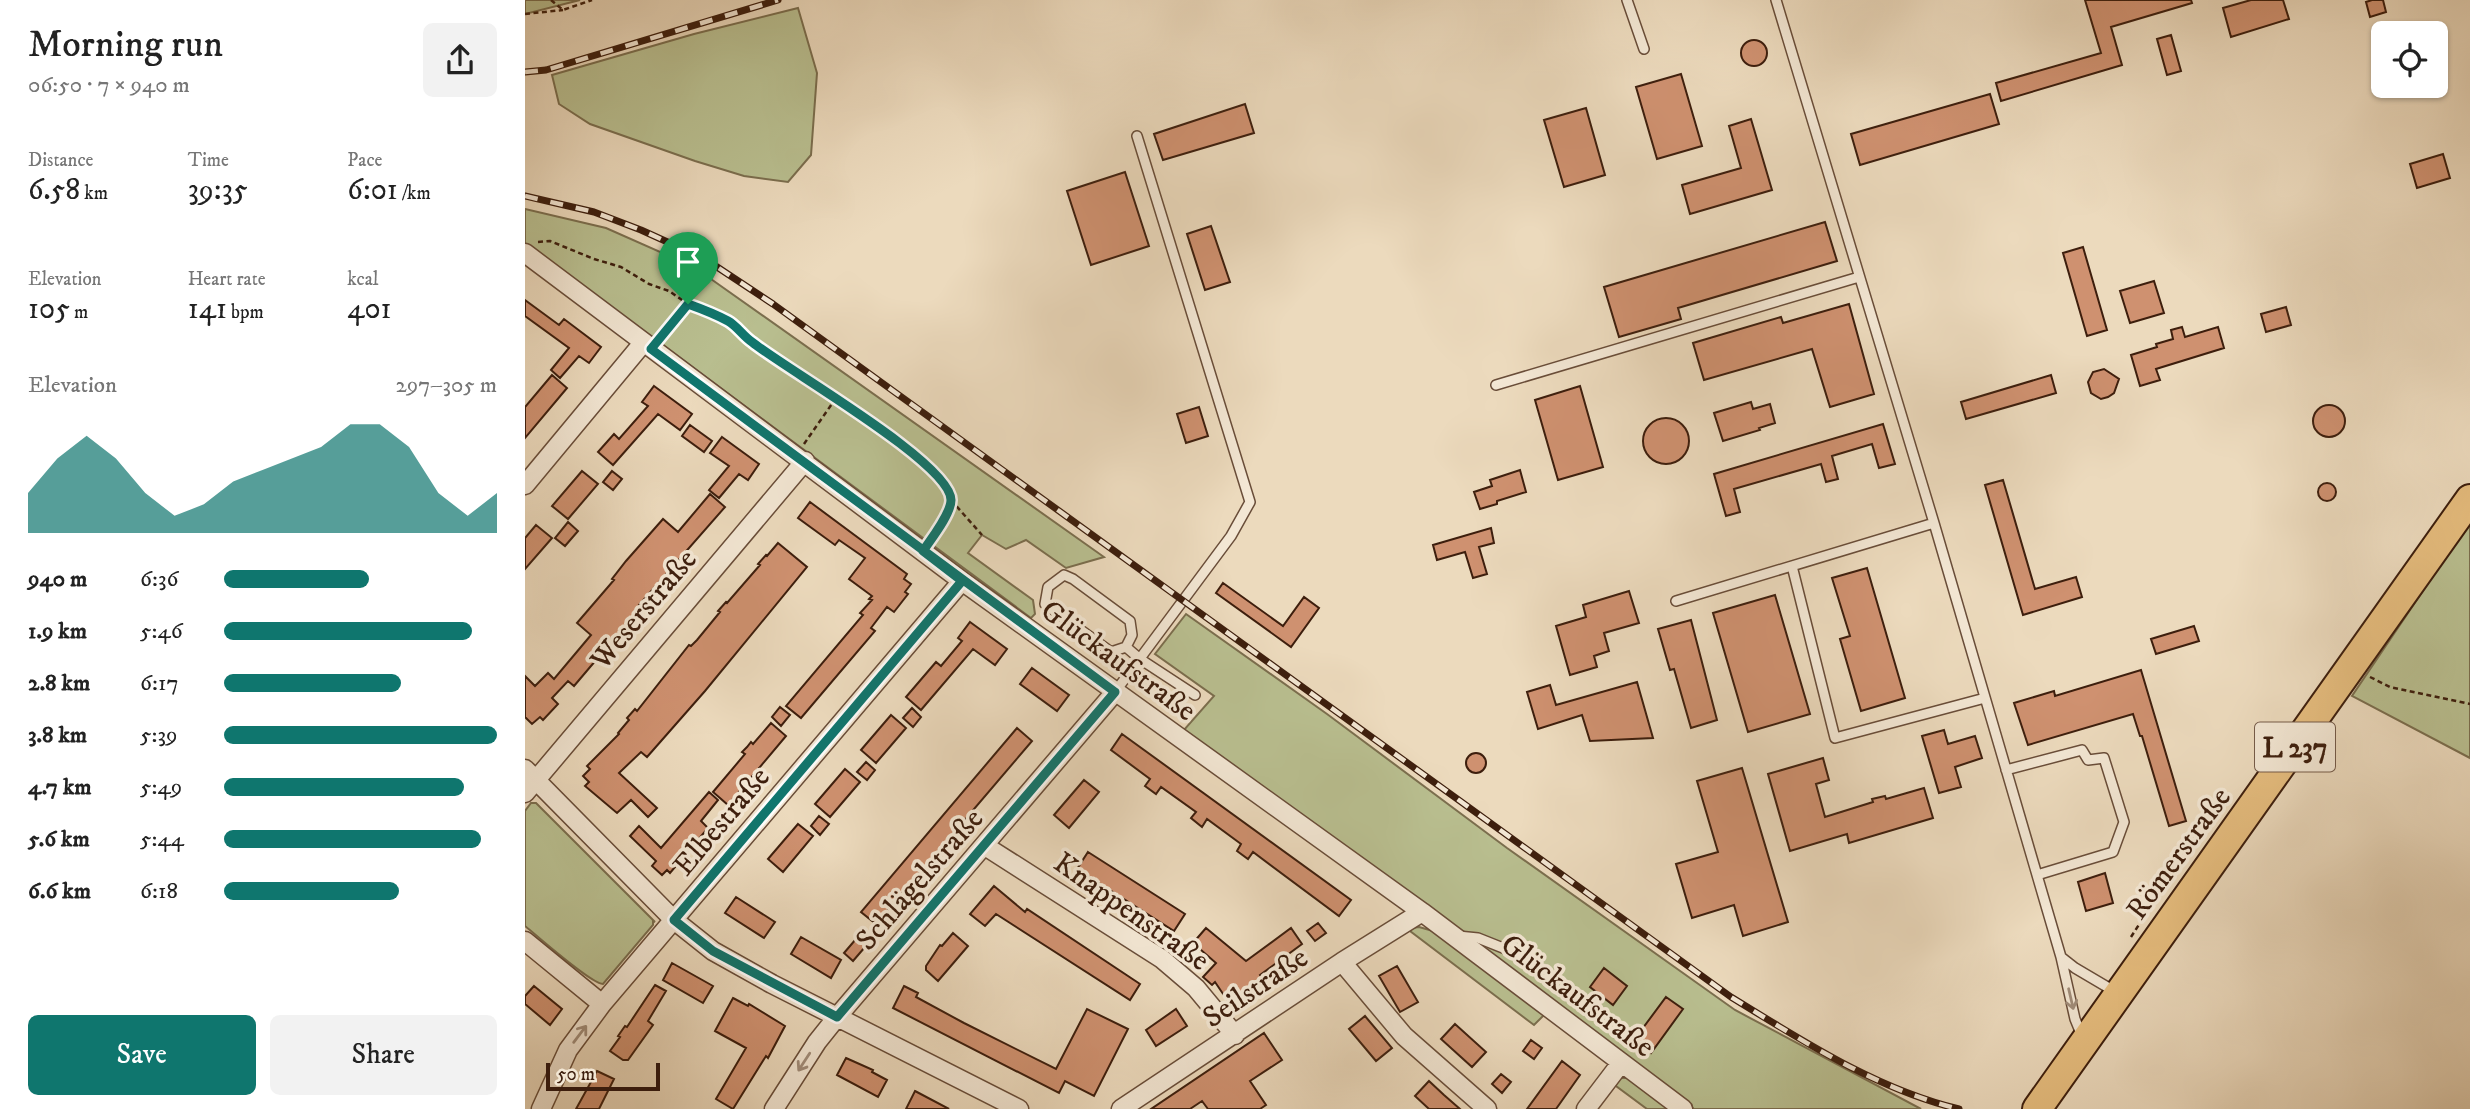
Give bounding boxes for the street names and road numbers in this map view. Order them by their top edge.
street label: Weserstraße [582,542,705,679]
street label: Glückaufstraße [1033,592,1203,730]
road number: L 237 [2255,722,2335,772]
street label: Elbestraße [666,760,778,884]
street label: Römerstraße [2119,780,2240,927]
street label: Schlägelstraße [848,801,992,959]
street label: Knappenstraße [1046,845,1216,980]
street label: Glückaufstraße [1493,926,1661,1066]
street label: Seilstraße [1196,940,1316,1037]

